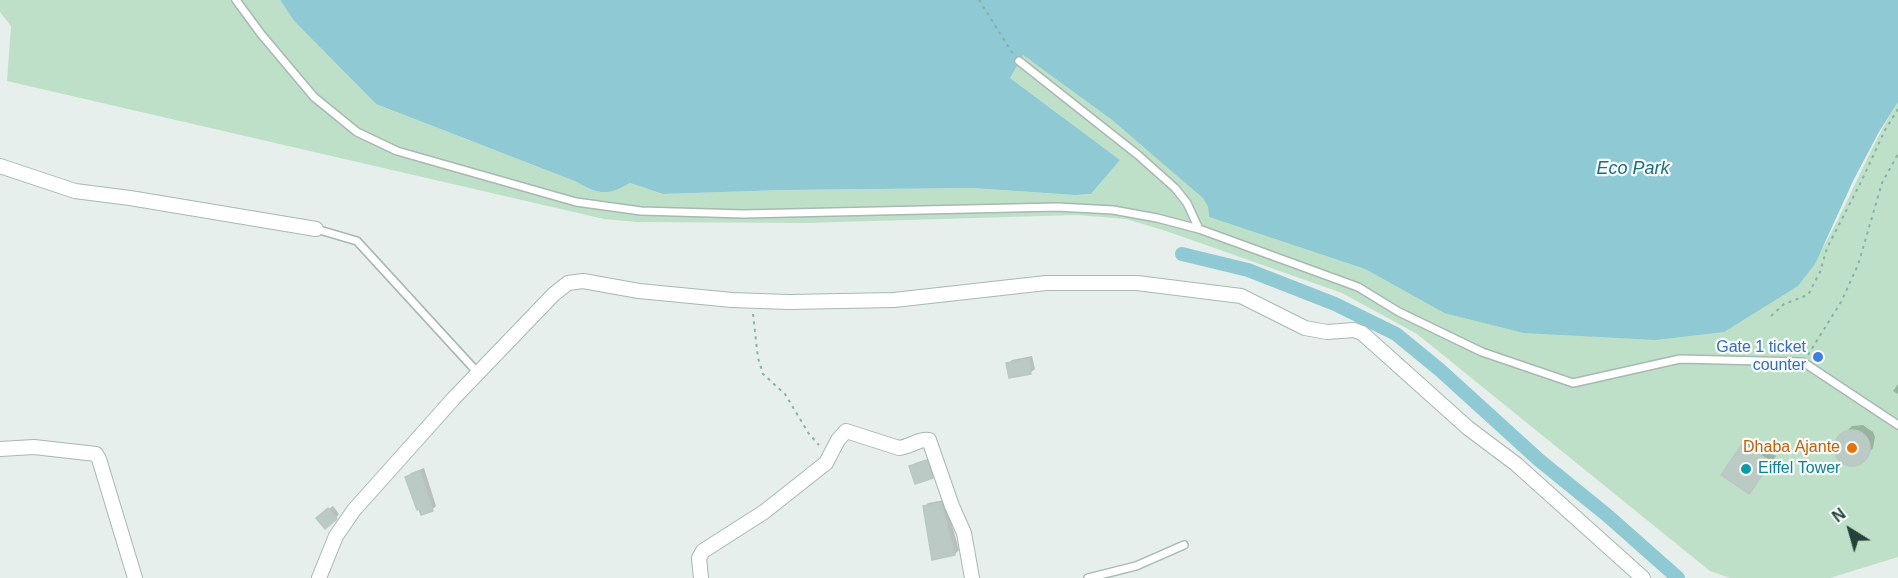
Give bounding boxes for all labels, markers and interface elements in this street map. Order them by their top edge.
water label: Eco Park [1596,158,1670,180]
place label: Gate 1 ticket counter [1716,338,1806,376]
marker: Gate 1 ticket counter [1811,350,1825,364]
place label: Dhaba Ajante [1743,438,1840,458]
marker: Dhaba Ajante [1845,441,1859,455]
place label: Eiffel Tower [1758,459,1840,479]
marker: Eiffel Tower [1739,462,1753,476]
north arrow [1820,500,1880,560]
text: N [1829,505,1849,525]

